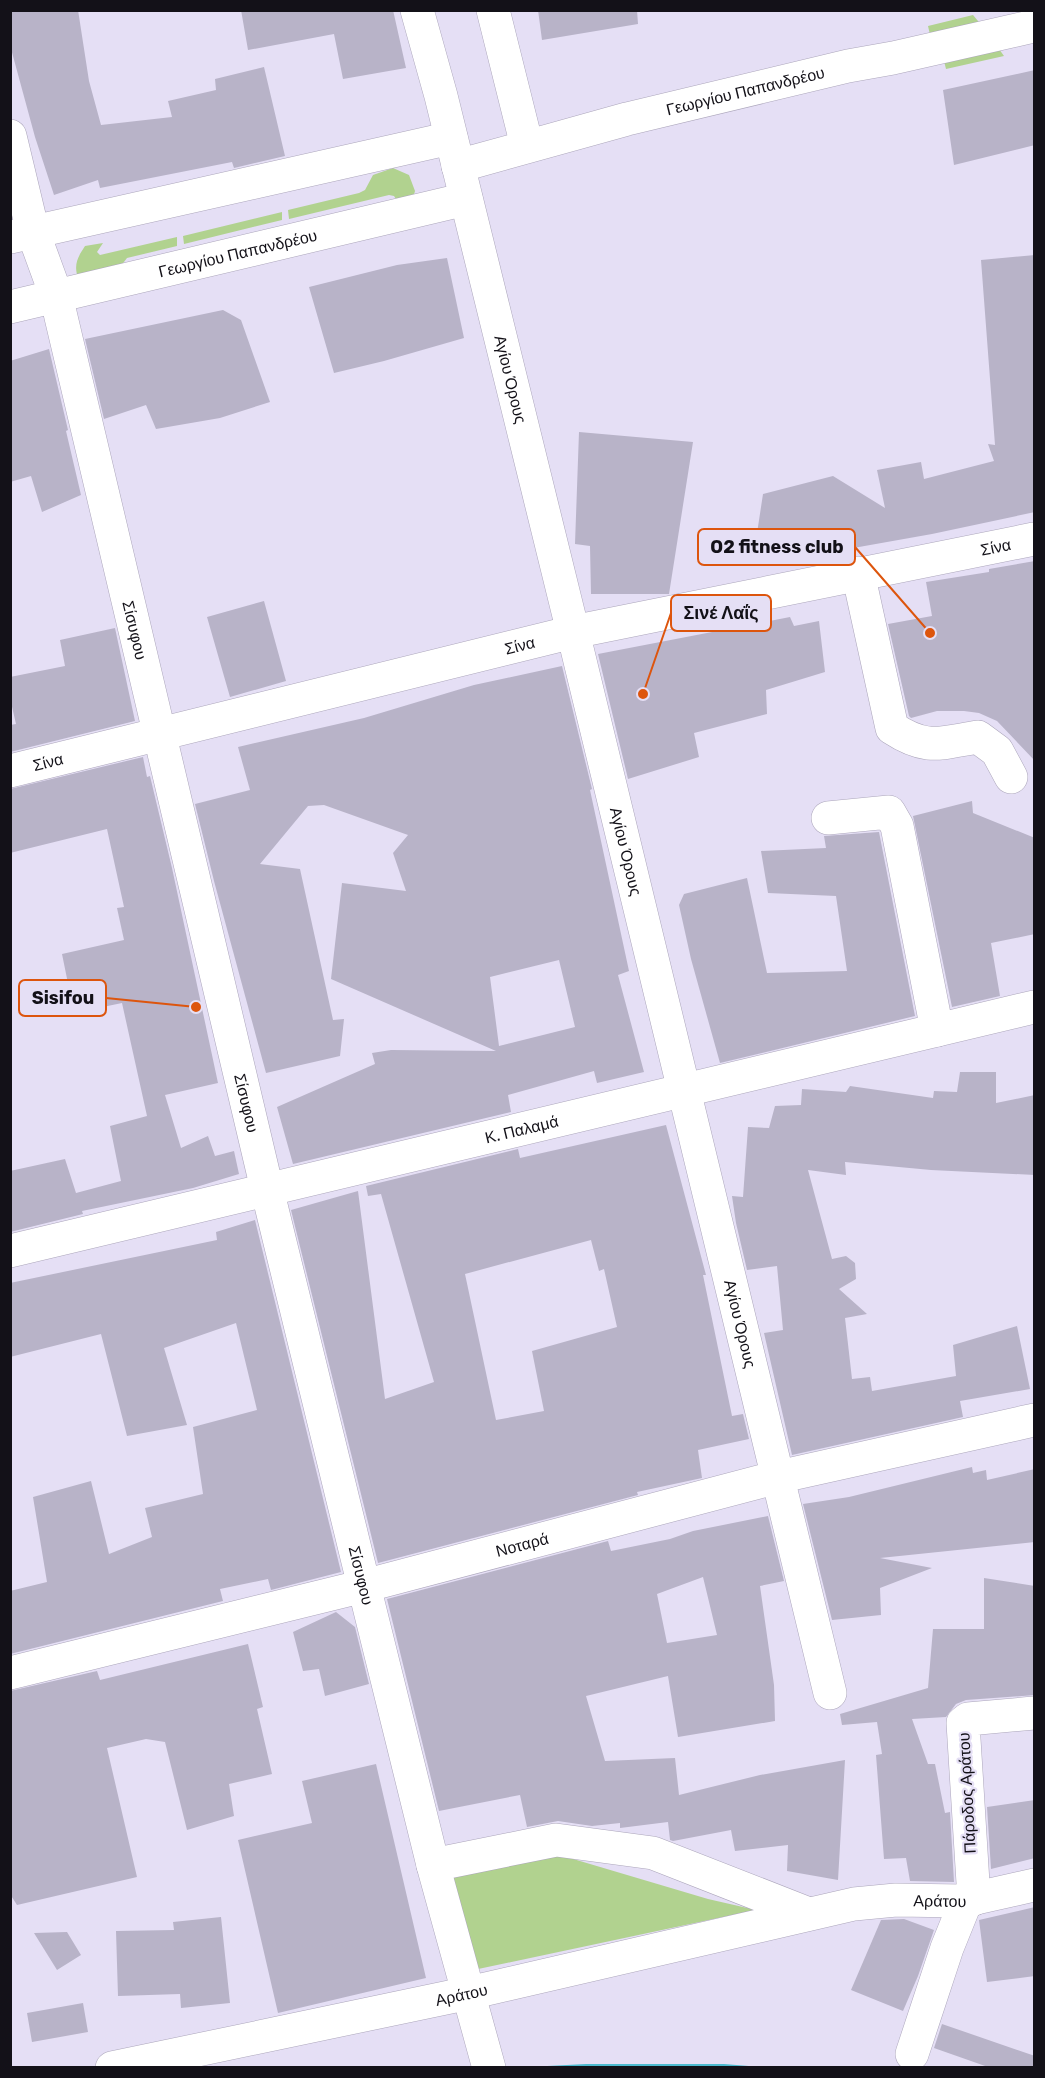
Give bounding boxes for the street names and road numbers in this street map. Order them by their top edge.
street label: Γεωργίου Παπανδρέου [664,62,826,119]
street label: Γεωργίου Παπανδρέου [157,225,319,281]
street label: Αγίου Όρους [491,333,531,426]
street label: Σίνα [979,534,1013,559]
street label: Σίσυφου [119,599,151,661]
street label: Σίνα [503,632,537,658]
street label: Σίνα [31,749,65,775]
street label: Αγίου Όρους [606,805,646,898]
street label: Σίσυφου [231,1072,263,1134]
street label: Κ. Παλαμά [483,1111,560,1147]
street label: Αγίου Όρους [721,1278,760,1370]
street label: Νοταρά [494,1528,551,1560]
street label: Σίσυφου [345,1544,378,1607]
street label: Πάροδος Αράτου [954,1732,980,1854]
street label: Αράτου [913,1891,966,1911]
street label: Αράτου [434,1980,489,2009]

